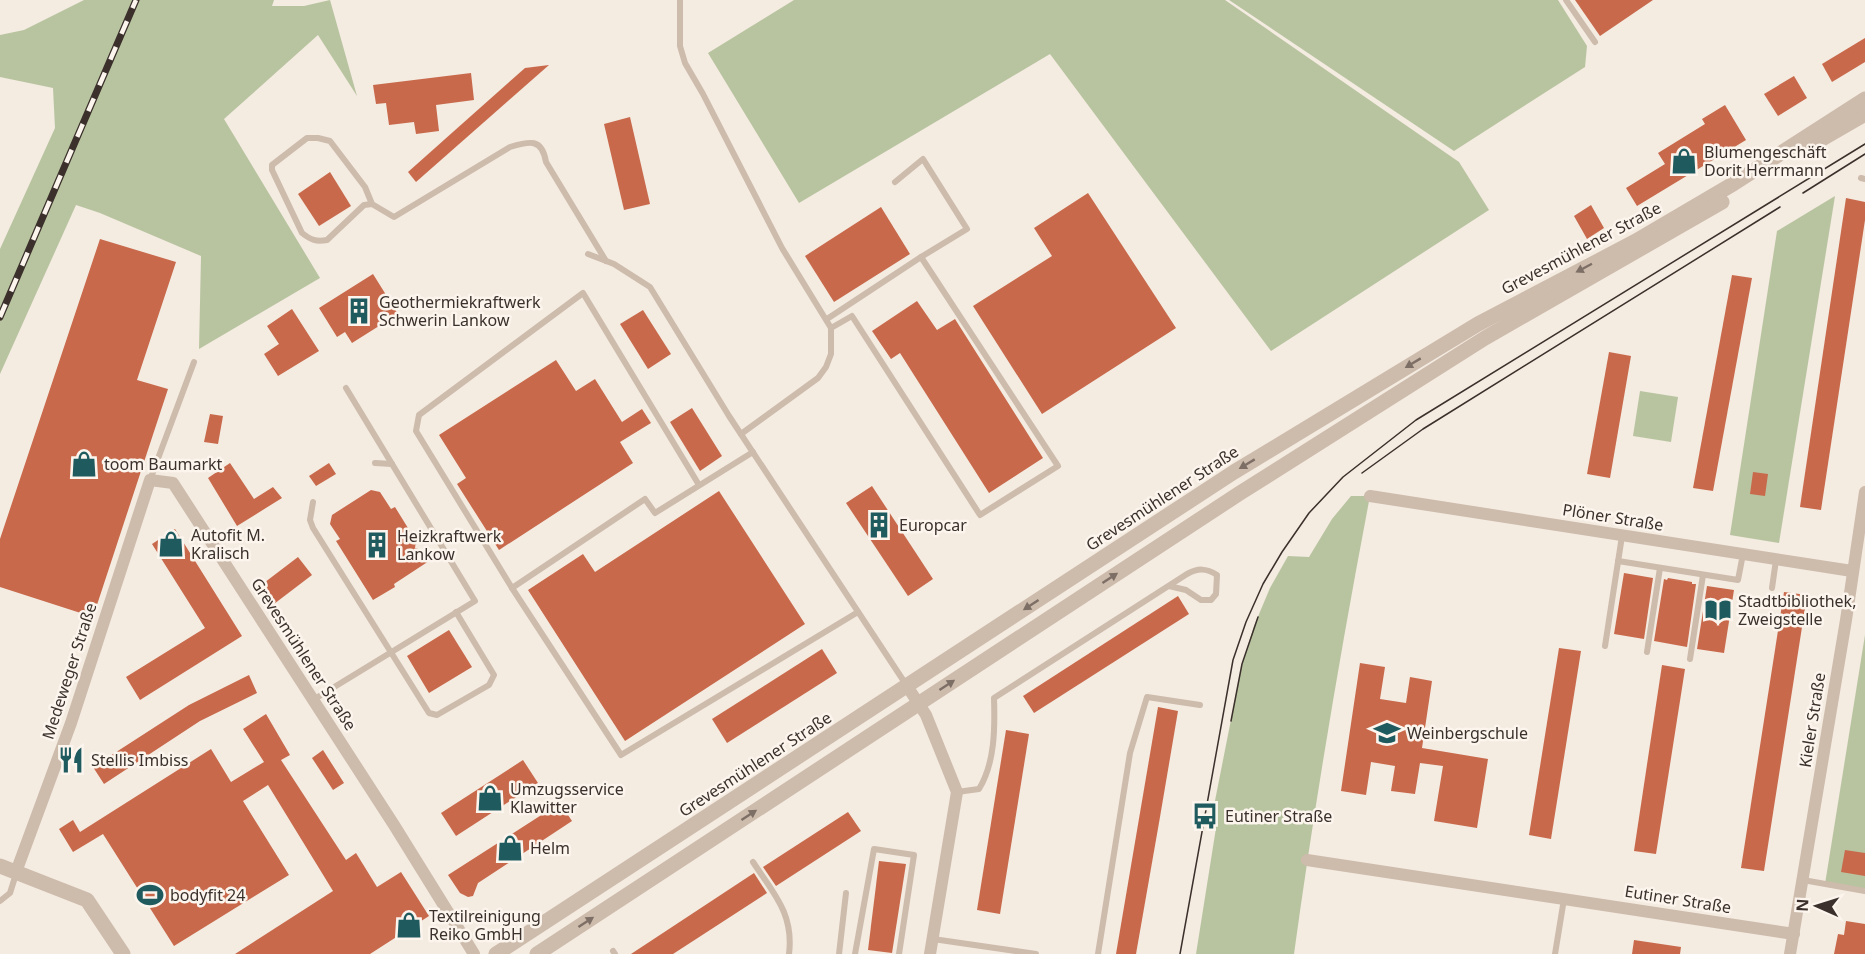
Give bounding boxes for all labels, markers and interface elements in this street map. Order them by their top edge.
place label: Blumengeschäft Dorit Herrmann [1704,141,1827,181]
shop icon: Blumengeschäft Dorit Herrmann [1669,146,1699,176]
street label: Grevesmühlener Straße [1497,197,1665,299]
one-way arrow [1575,263,1592,273]
place label: Geothermiekraftwerk Schwerin Lankow [379,291,541,331]
building icon: Geothermiekraftwerk Schwerin Lankow [344,296,374,326]
one-way arrow [1405,357,1421,368]
street label: Grevesmühlener Straße [1081,440,1243,556]
shop icon: toom Baumarkt [69,449,99,479]
place label: toom Baumarkt [104,453,223,475]
one-way arrow [1238,459,1255,469]
street label: Plöner Straße [1561,498,1665,536]
building icon: Europcar [864,510,894,540]
place label: Europcar [899,514,967,536]
place label: Autofit M. Kralisch [191,524,265,564]
place label: Heizkraftwerk Lankow [397,525,502,565]
shop icon: Autofit M. Kralisch [156,529,186,559]
building icon: Heizkraftwerk Lankow [362,530,392,560]
street label: Grevesmühlener Straße [246,573,362,735]
one-way arrow [1102,573,1118,584]
place label: Stadtbibliothek, Zweigstelle [1738,590,1856,630]
library icon: Stadtbibliothek, Zweigstelle [1703,595,1733,625]
one-way arrow [1023,599,1039,611]
street label: Medeweger Straße [37,600,101,742]
street label: Kieler Straße [1794,671,1830,769]
one-way arrow [939,680,955,691]
street label: Grevesmühlener Straße [674,706,836,822]
school or university icon: Weinbergschule [1372,718,1402,748]
place label: Weinbergschule [1407,722,1528,744]
restaurant icon: Stellis Imbiss [56,745,86,775]
place label: Stellis Imbiss [91,749,188,771]
place label: Umzugsservice Klawitter [510,778,624,818]
shop icon: Umzugsservice Klawitter [475,783,505,813]
bus stop icon: Eutiner Straße [1190,801,1220,831]
place label: Eutiner Straße [1225,805,1332,827]
one-way arrow [741,810,757,821]
shop icon: Helm [495,833,525,863]
place label: Helm [530,837,570,859]
north arrow [1787,876,1847,936]
sports icon: bodyfit 24 [135,880,165,910]
street label: Eutiner Straße [1623,880,1733,918]
place label: bodyfit 24 [170,884,245,906]
text: N [1791,898,1813,912]
place label: Textilreinigung Reiko GmbH [429,905,541,945]
shop icon: Textilreinigung Reiko GmbH [394,910,424,940]
one-way arrow [578,917,594,928]

